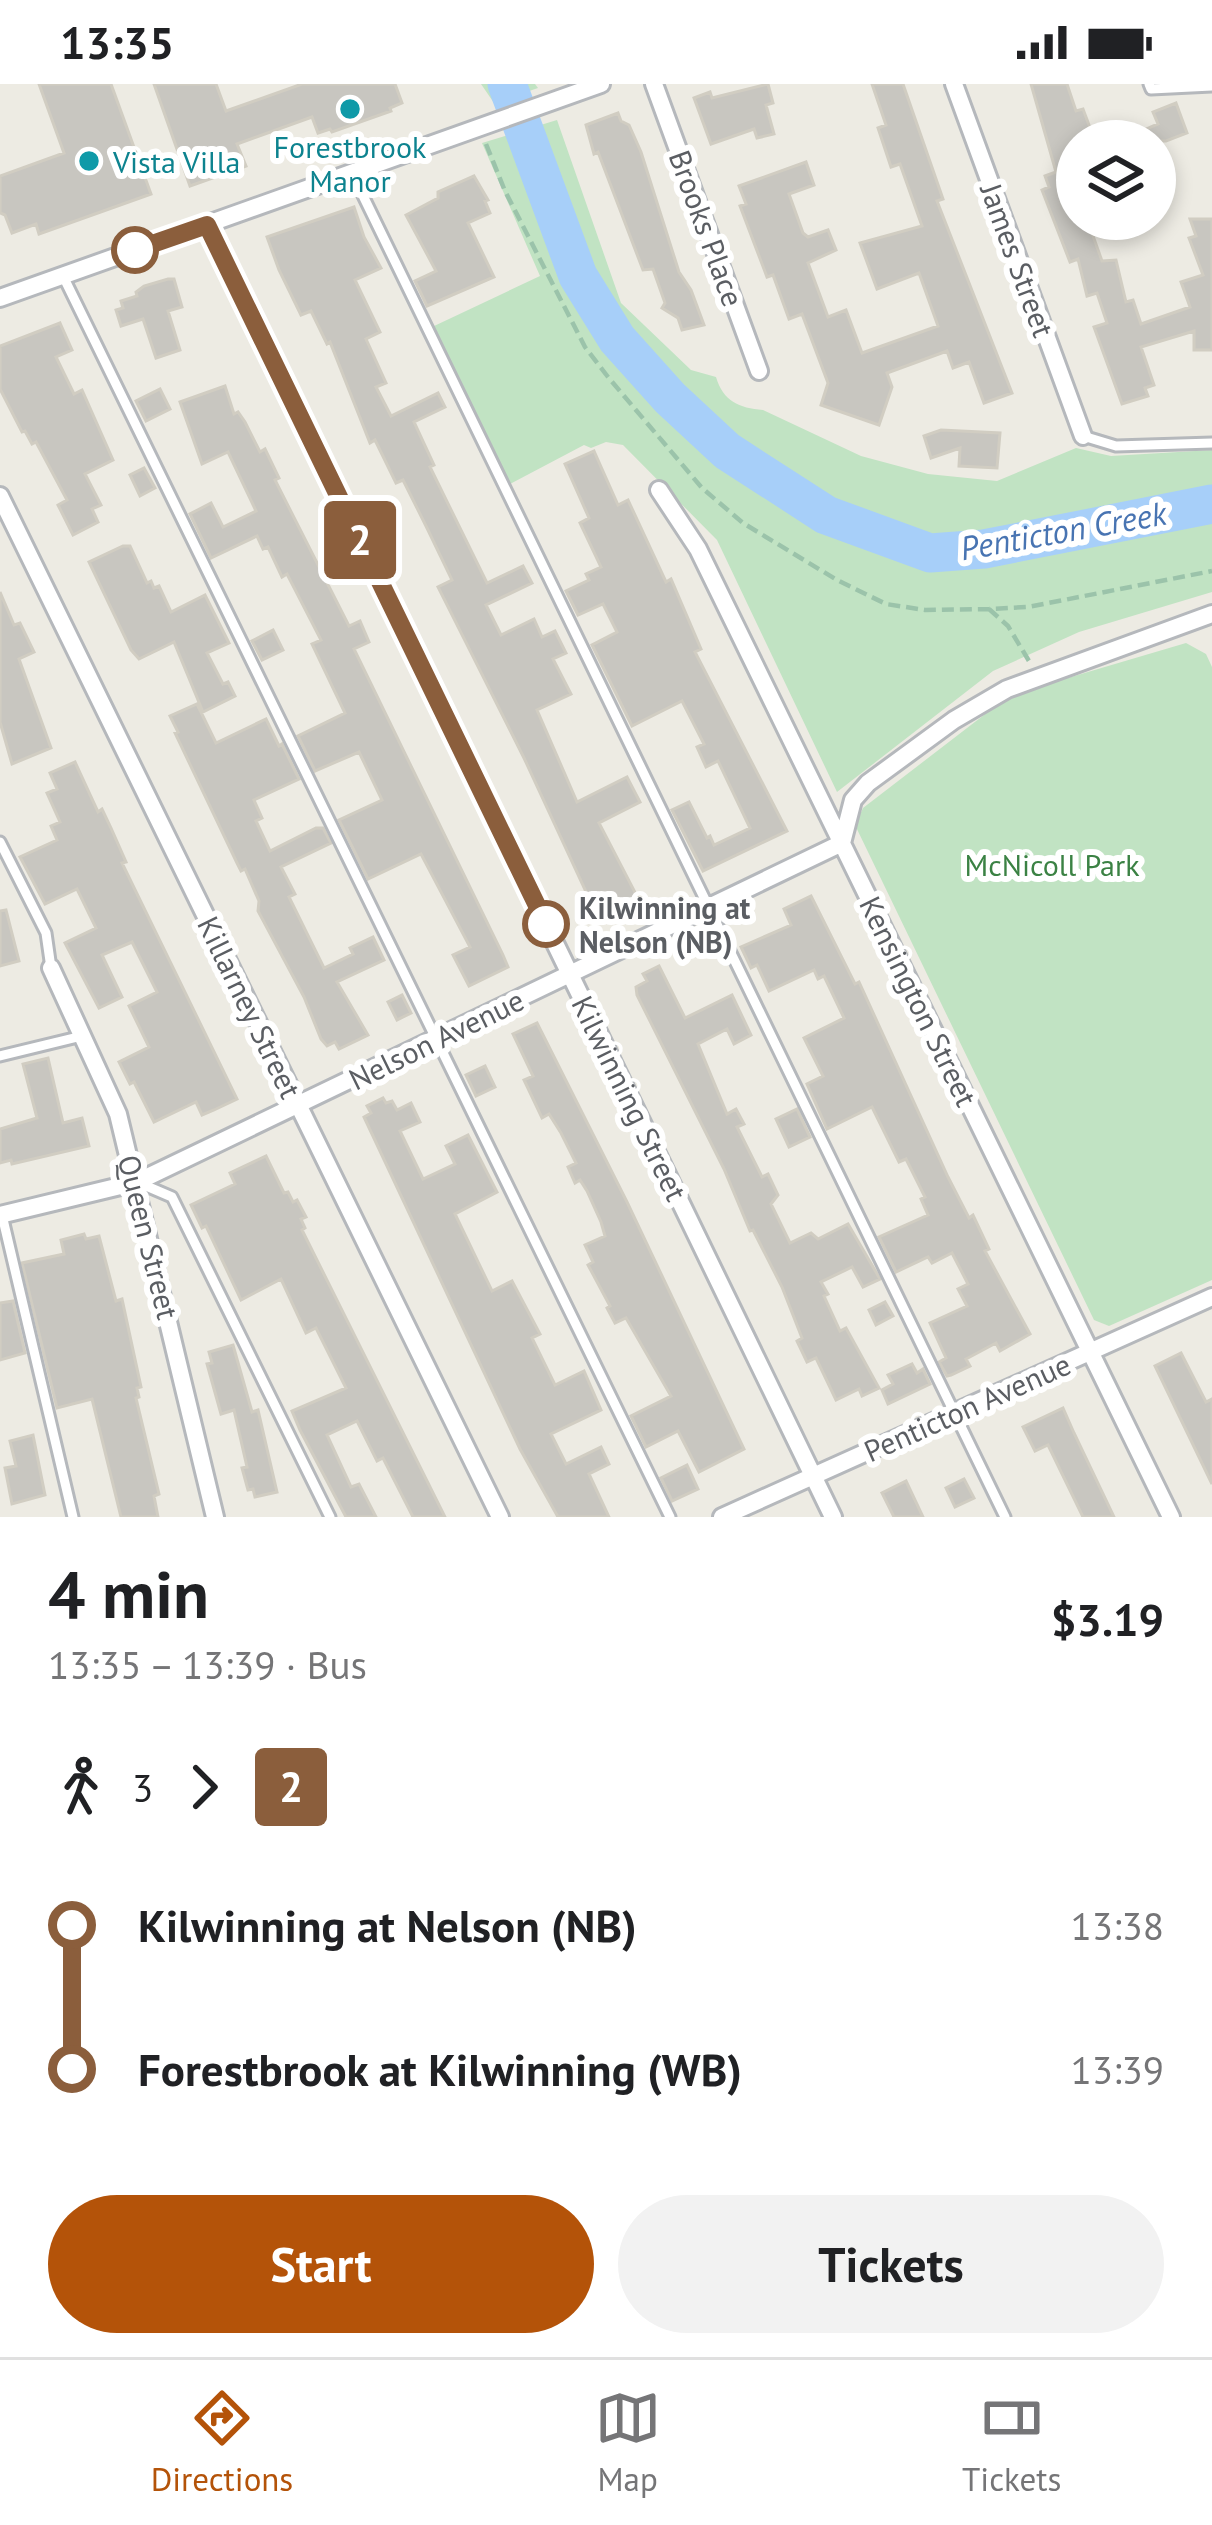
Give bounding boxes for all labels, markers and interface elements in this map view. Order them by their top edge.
text: 13:35 [60,13,174,71]
marker: Forestbrook Manor [337,96,363,122]
map controls [1056,120,1176,240]
button: layers [1056,120,1176,240]
place label: Forestbrook Manor [274,127,427,200]
place label: Vista Villa [112,142,240,181]
street label: Brooks Place [661,145,753,311]
marker: Vista Villa [76,148,102,174]
street label: James Street [972,176,1064,342]
unlabelled marker [113,228,157,272]
water label: Penticton Creek [957,491,1171,569]
line badge: 2 [321,501,399,579]
text: 2 [348,512,372,567]
park label: McNicoll Park [964,845,1140,884]
place label: Kilwinning at Nelson (NB) [579,888,751,961]
street label: Kensington Street [851,890,987,1112]
marker: Kilwinning at Nelson (NB) [524,902,568,946]
street label: Killarney Street [189,910,311,1104]
street label: Nelson Avenue [342,980,530,1098]
street label: Kilwinning Street [564,989,696,1207]
street label: Queen Street [110,1151,188,1323]
street label: Penticton Avenue [858,1344,1076,1470]
text: 4 min [48,1551,209,1636]
text: $3.19 [1051,1590,1164,1648]
text: 13:35 – 13:39 · Bus [48,1639,367,1690]
icon: walk [48,1754,114,1820]
icon: forward [171,1754,237,1820]
text: 2 [279,1759,303,1814]
text: 3 [132,1762,153,1813]
text: Kilwinning at Nelson (NB) [138,1896,637,1954]
text: 13:38 [1070,1900,1164,1951]
text: Forestbrook at Kilwinning (WB) [138,2040,742,2098]
text: 13:39 [1070,2044,1164,2095]
button: Start [48,2195,594,2333]
button: Tickets [618,2195,1164,2333]
tab: Directions [151,2385,293,2500]
tab: Map [595,2385,661,2500]
tab: Tickets [962,2385,1061,2500]

